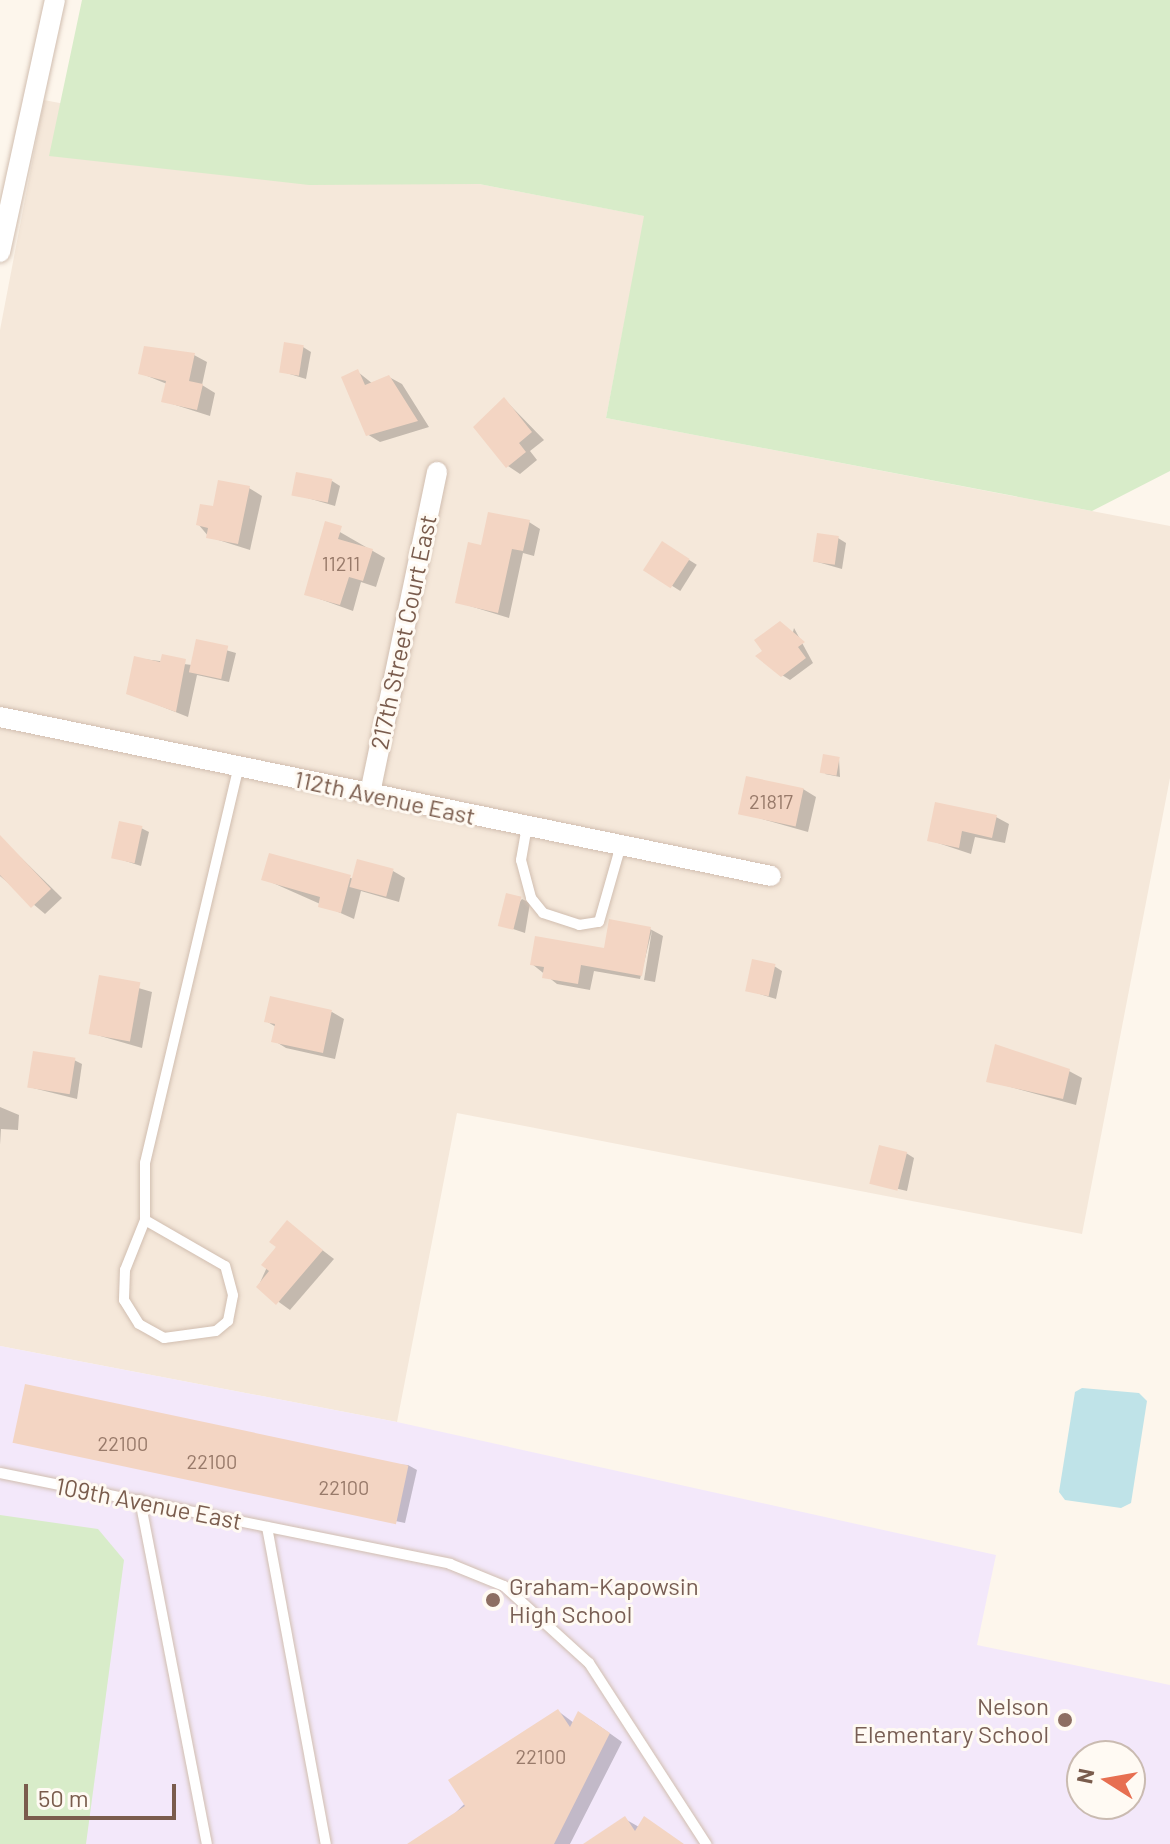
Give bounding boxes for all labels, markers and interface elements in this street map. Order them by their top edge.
street label: 217th Street Court East [364,512,442,752]
house number: 11211 [322,551,360,575]
street label: 112th Avenue East [292,764,478,830]
house number: 21817 [749,789,793,813]
house number: 22100 [98,1431,148,1455]
house number: 22100 [187,1449,237,1473]
street label: 109th Avenue East [53,1471,245,1535]
house number: 22100 [319,1475,369,1499]
place label: Graham-Kapowsin High School [509,1572,699,1628]
marker: Graham-Kapowsin High School [484,1591,502,1609]
place label: Nelson Elementary School [854,1692,1049,1748]
marker: Nelson Elementary School [1056,1711,1074,1729]
north arrow [1066,1740,1146,1820]
house number: 22100 [516,1744,566,1768]
text: N [1070,1766,1099,1785]
scale bar [28,1768,180,1818]
text: 50 m [38,1783,89,1812]

